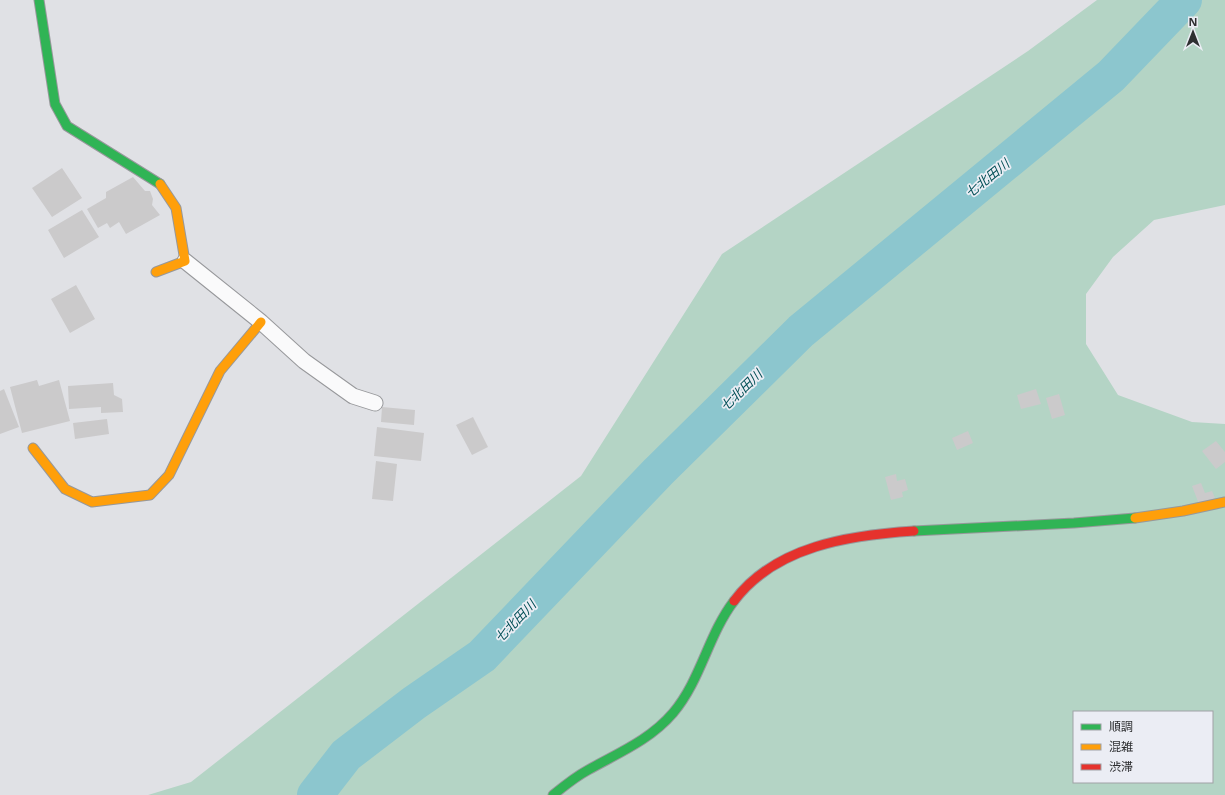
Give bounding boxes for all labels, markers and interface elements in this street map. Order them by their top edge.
north arrow [1173,12,1213,52]
text: N [1189,14,1197,29]
water label: 七北田川 [961,153,1014,201]
water label: 七北田川 [716,364,767,415]
water label: 七北田川 [490,595,541,646]
legend [1073,711,1213,783]
text: 順調 [1109,718,1133,735]
text: 混雑 [1109,738,1133,755]
text: 渋滞 [1109,758,1133,775]

